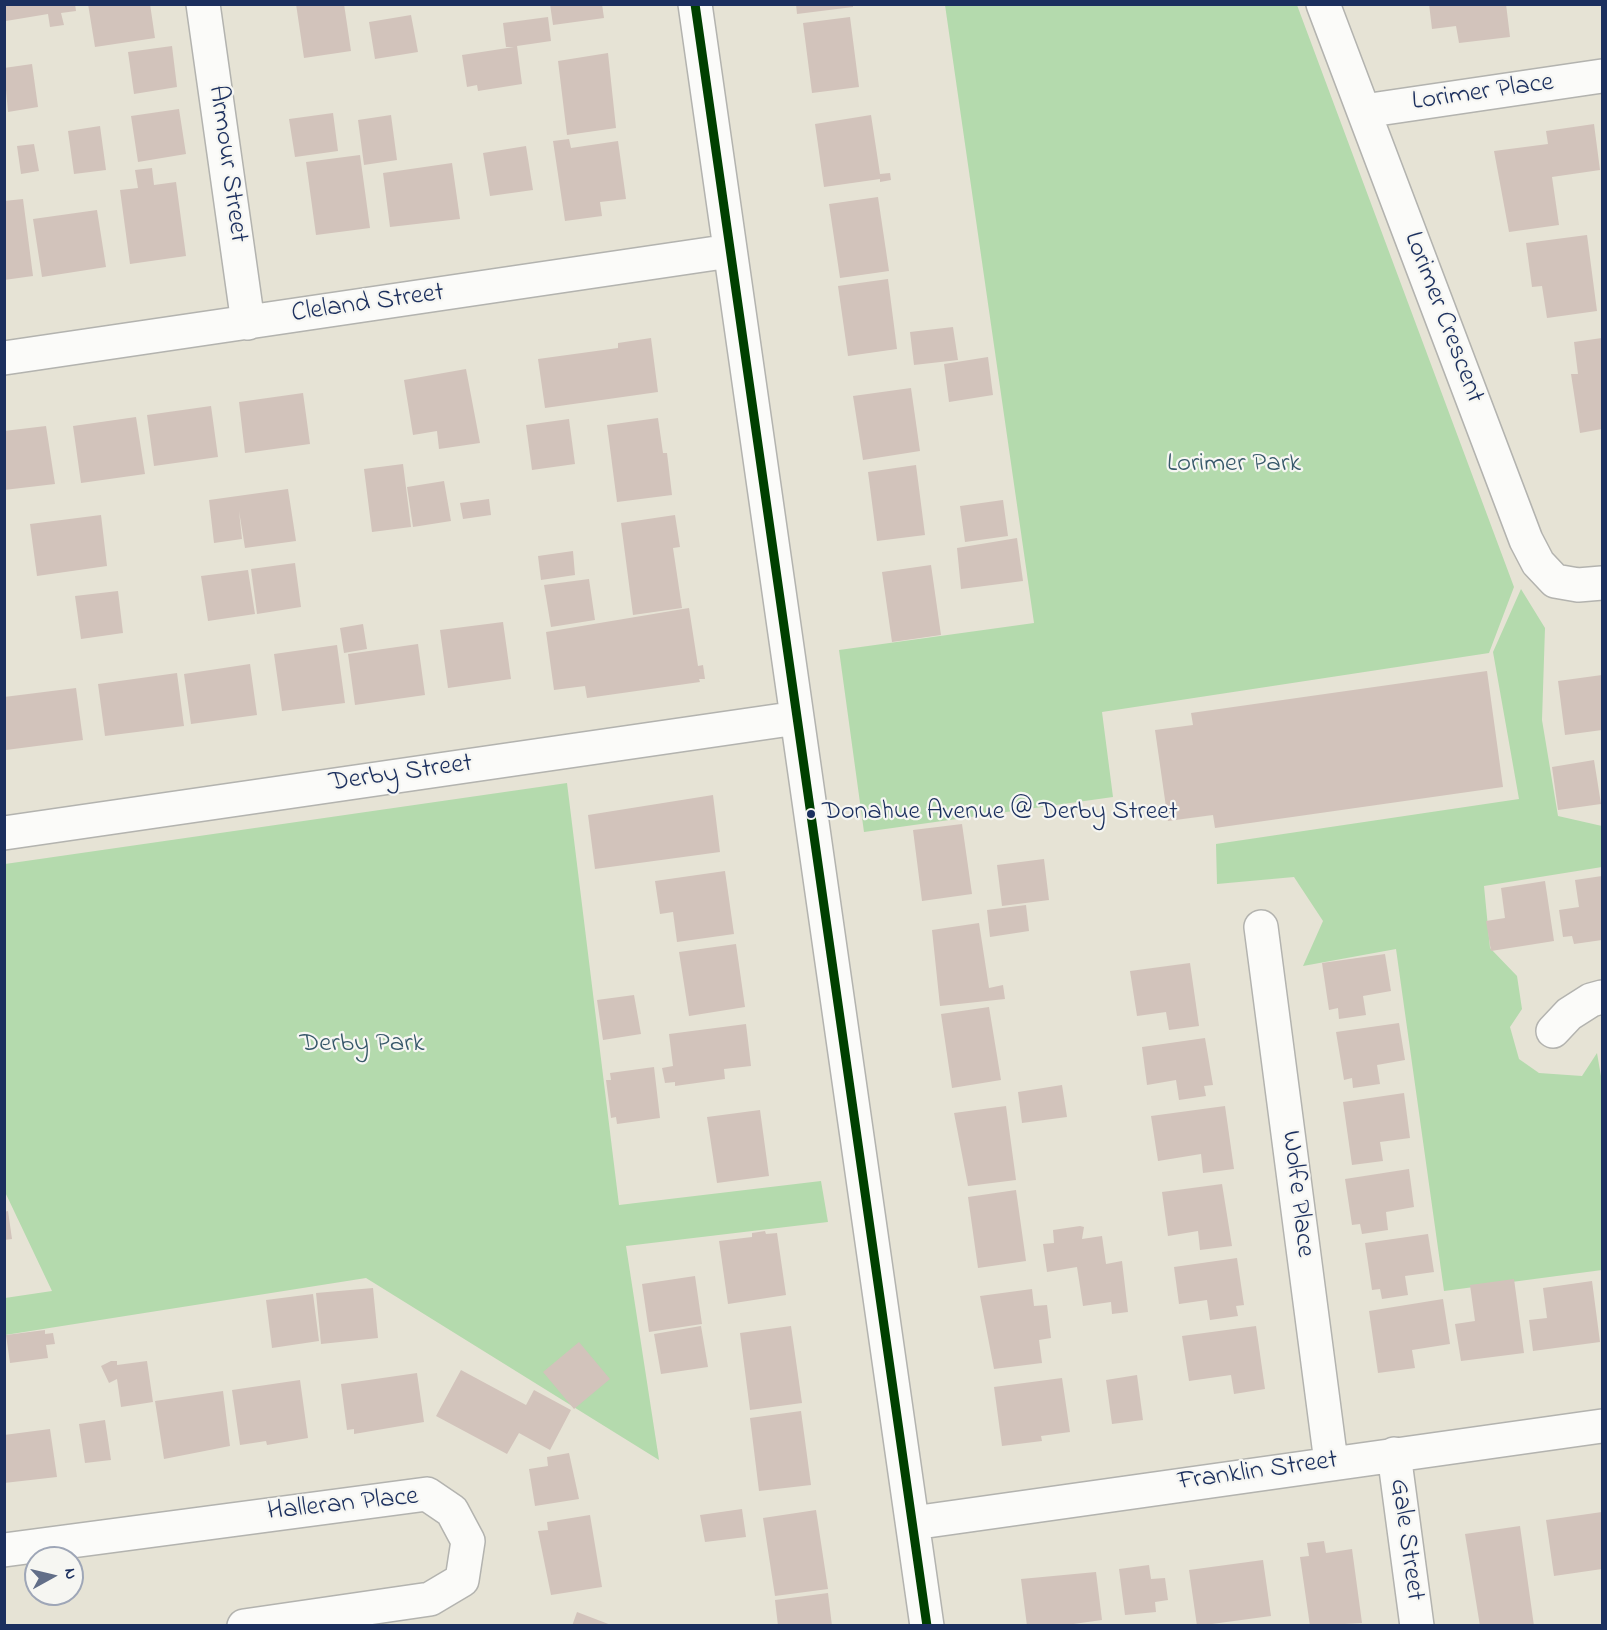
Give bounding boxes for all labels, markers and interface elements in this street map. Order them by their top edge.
street label: Lorimer Place [1410,68,1556,120]
street label: Armour Street [199,83,253,245]
street label: Lorimer Crescent [1394,228,1490,408]
street label: Cleland Street [290,278,446,332]
park label: Lorimer Park [1167,450,1301,482]
street label: Derby Street [327,749,475,801]
place label: Donahue Avenue @ Derby Street [822,798,1178,830]
marker: Donahue Avenue @ Derby Street [805,808,817,820]
park label: Derby Park [299,1030,425,1062]
street label: Wolfe Place [1272,1129,1320,1259]
street label: Franklin Street [1176,1446,1340,1500]
street label: Gale Street [1380,1477,1430,1603]
street label: Halleran Place [266,1482,420,1530]
north arrow [24,1546,84,1606]
text: N [57,1567,82,1581]

